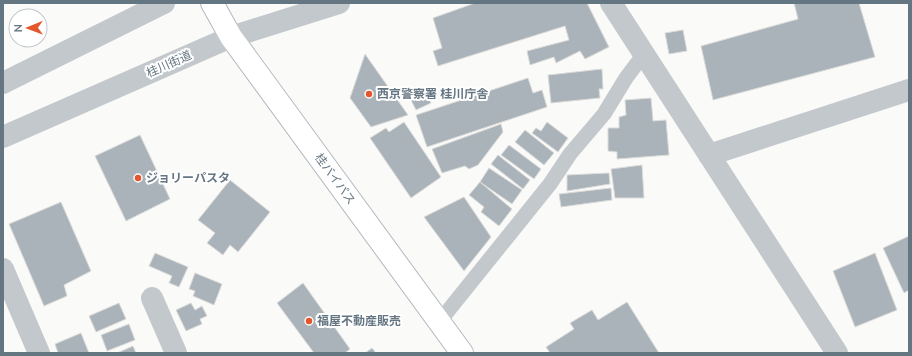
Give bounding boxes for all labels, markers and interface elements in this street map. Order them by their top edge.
north arrow [8,8,48,48]
text: N [11,24,26,32]
street label: 桂川街道 [144,47,194,81]
place label: 西京警察署 桂川庁舎 [377,86,488,102]
marker: 西京警察署 桂川庁舎 [364,89,374,99]
street label: 桂バイパス [311,150,359,208]
place label: ジョリーパスタ [146,170,230,186]
marker: ジョリーパスタ [133,173,143,183]
place label: 福屋不動産販売 [317,313,401,329]
marker: 福屋不動産販売 [304,316,314,326]

